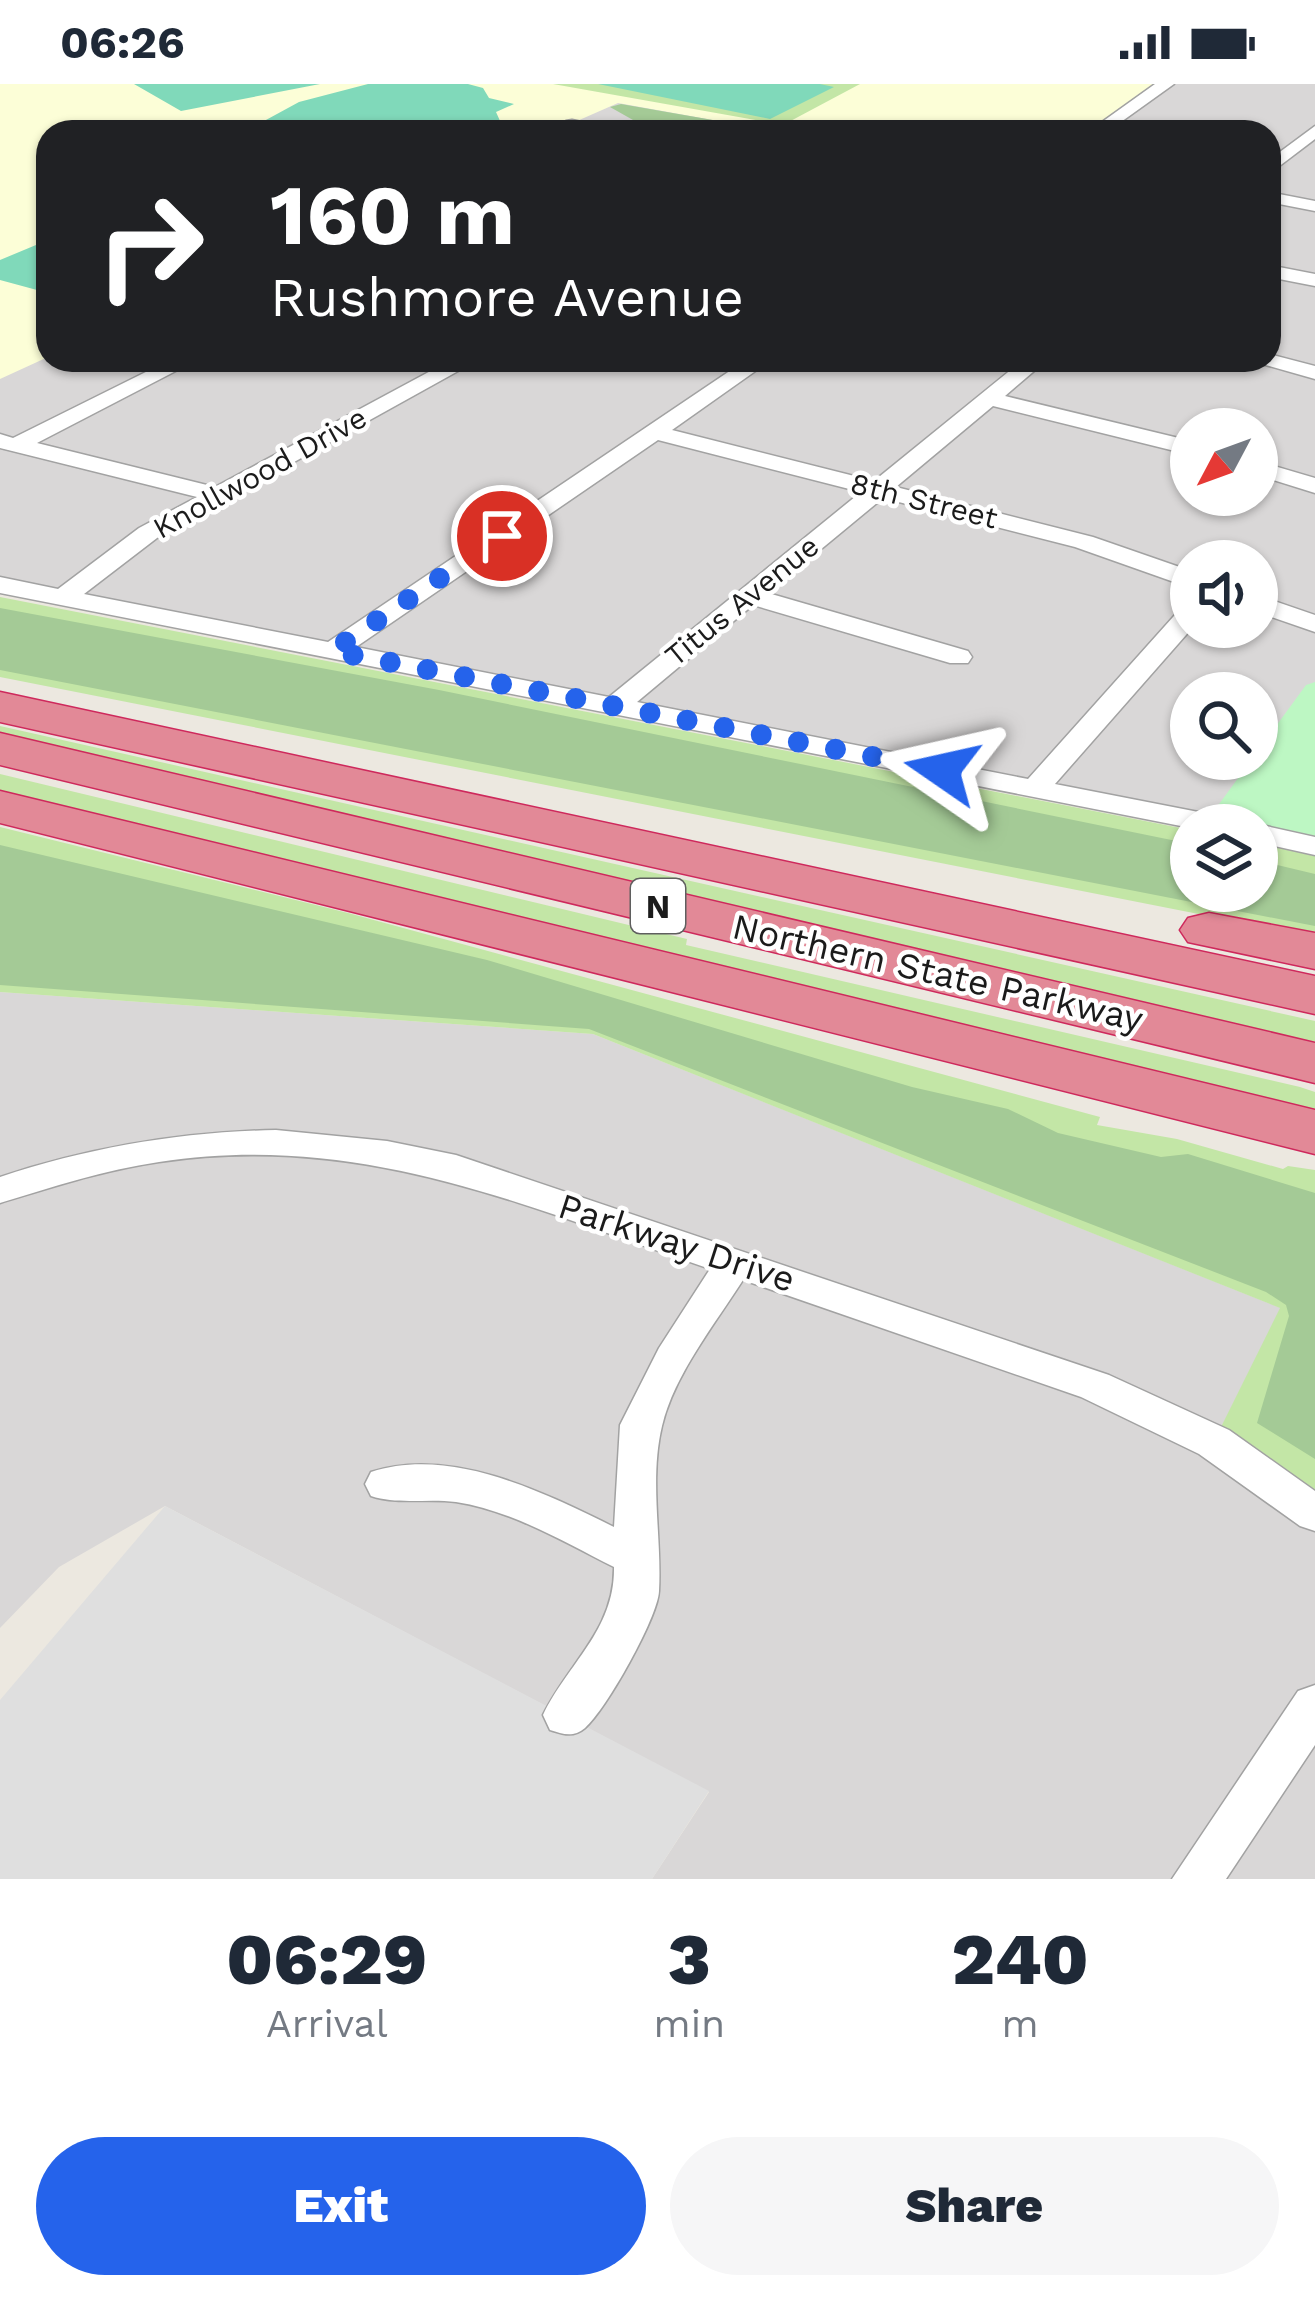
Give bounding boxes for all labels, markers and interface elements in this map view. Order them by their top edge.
text: 06:26 [60,16,185,69]
text: 160 m [270,166,515,264]
icon: right [72,168,228,324]
text: Rushmore Avenue [270,266,744,329]
street label: Knollwood Drive [147,399,372,546]
north arrow [1170,408,1278,516]
map controls [1170,408,1278,912]
street label: 8th Street [847,465,1002,536]
pin [451,485,553,587]
icon: arrive [469,503,535,569]
street label: Titus Avenue [658,528,826,673]
button: sound [1170,540,1278,648]
button: search [1170,672,1278,780]
position arrow [879,707,1005,833]
button: layers [1170,804,1278,912]
road number: N [631,879,685,933]
street label: Northern State Parkway [729,905,1147,1041]
street label: Parkway Drive [553,1185,800,1301]
text: 06:29 [226,1917,427,2001]
text: 3 [668,1917,711,2001]
text: 240 [951,1917,1089,2001]
text: Arrival [266,2001,388,2046]
text: min [654,2001,725,2046]
text: m [1002,2001,1039,2046]
button: Exit [36,2137,646,2275]
button: Share [670,2137,1279,2275]

